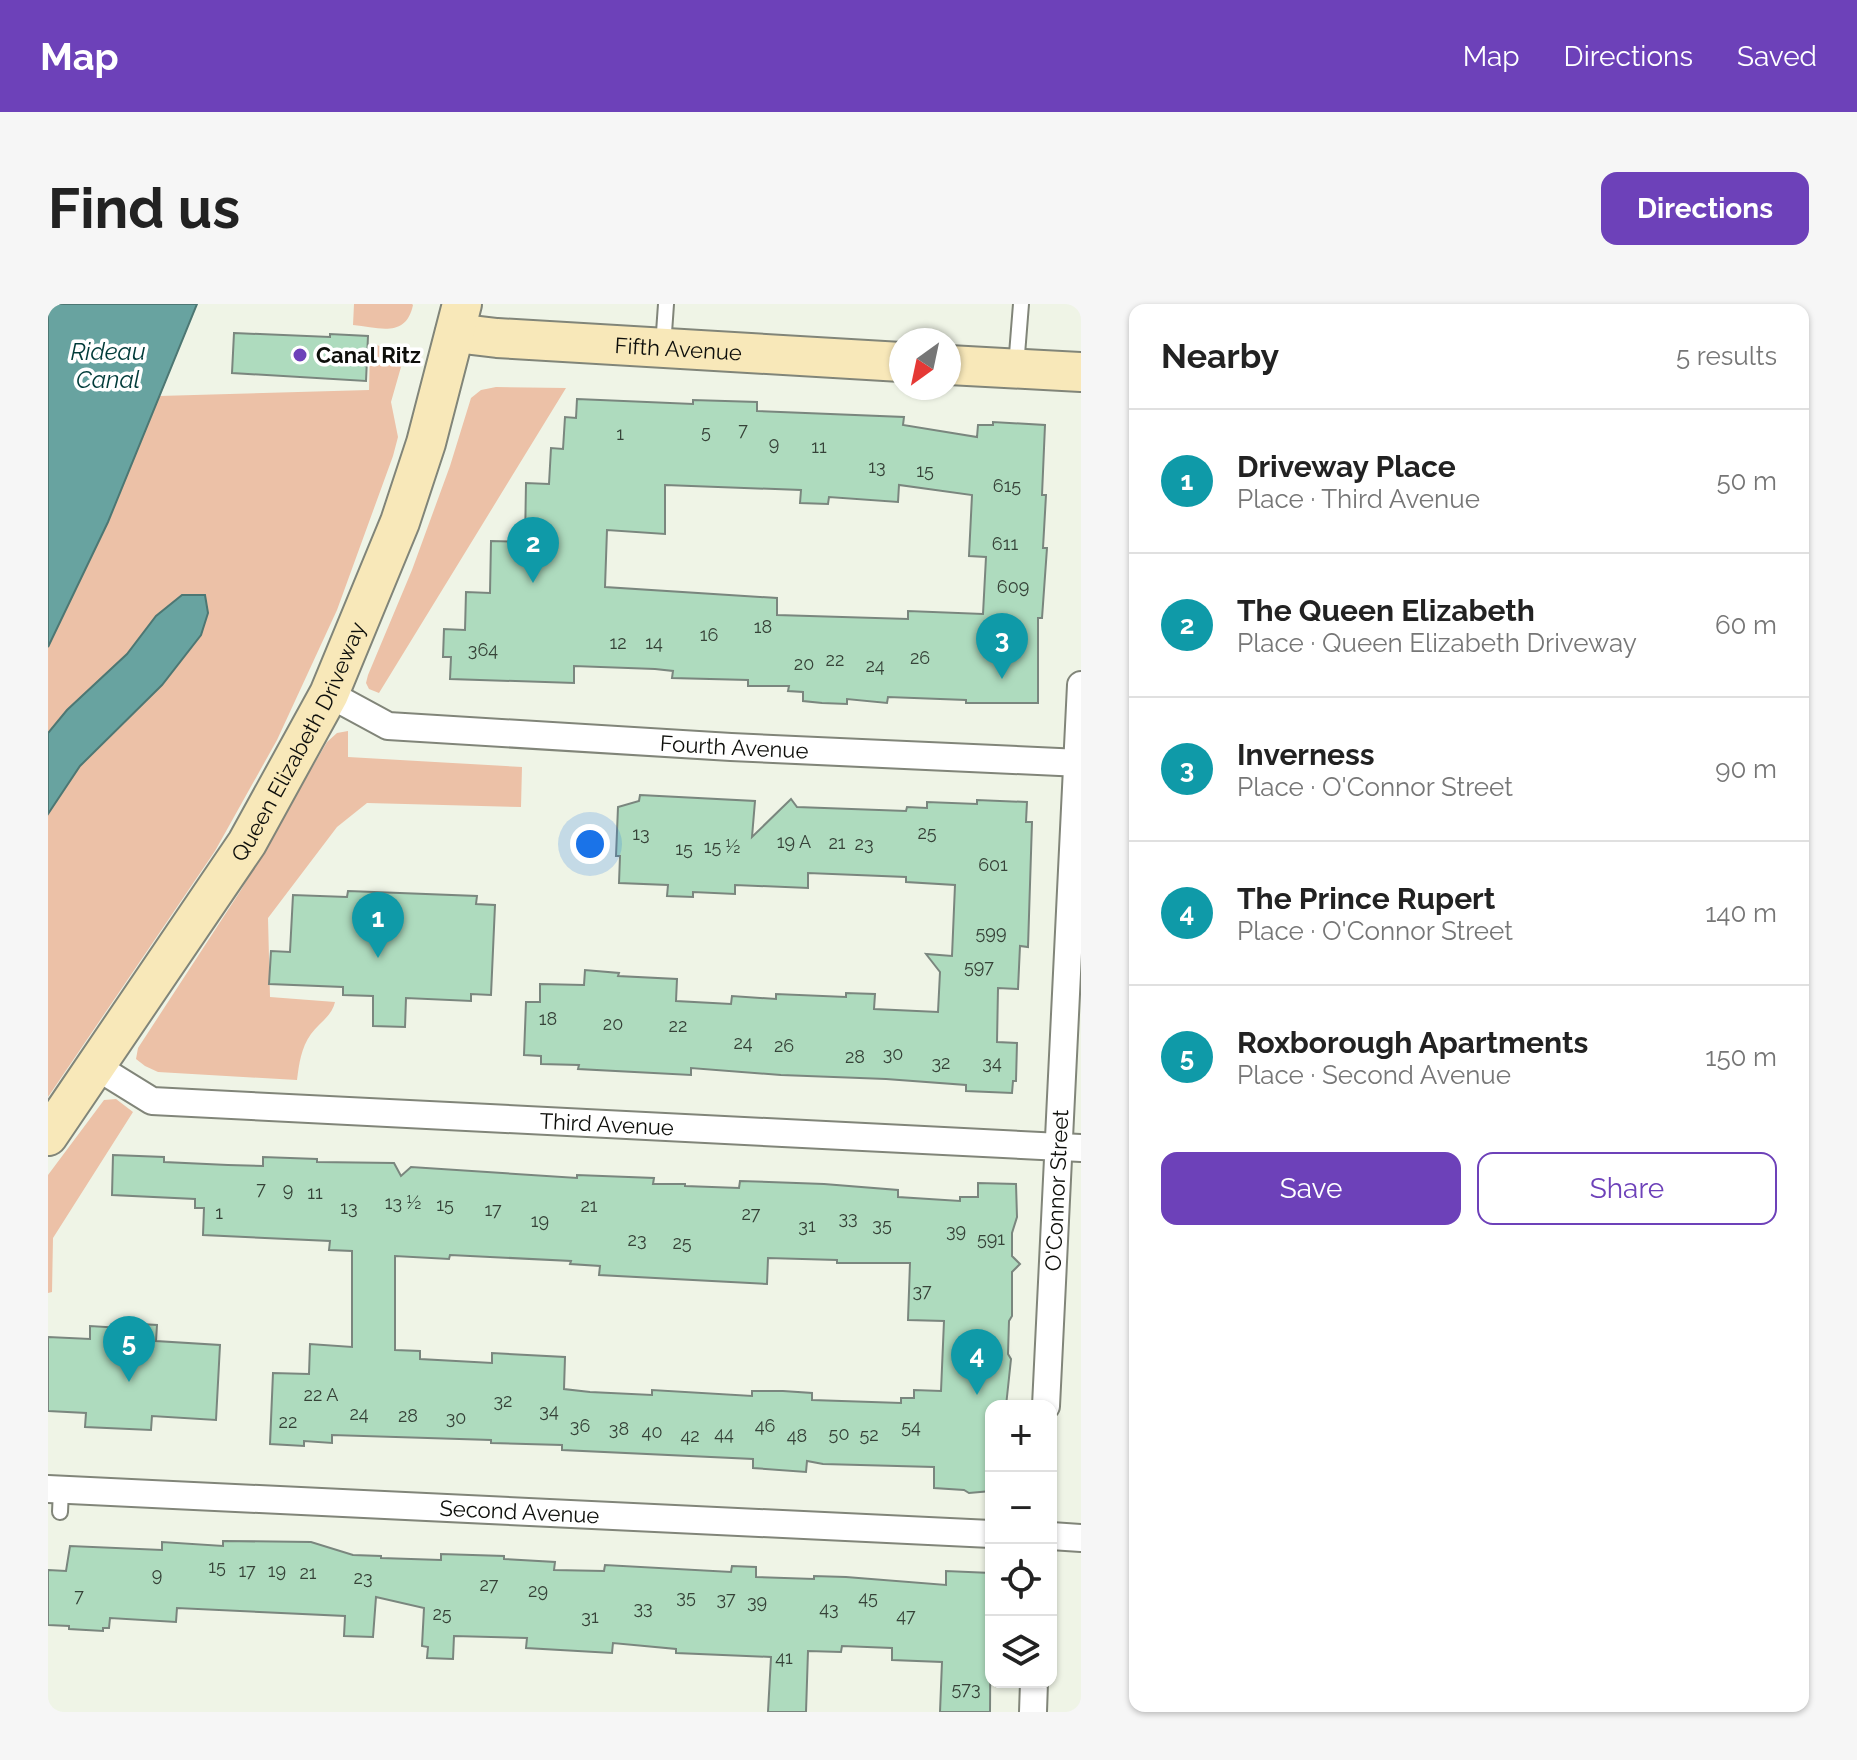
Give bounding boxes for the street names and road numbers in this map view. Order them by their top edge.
street label: Fifth Avenue [614,332,743,366]
street label: Queen Elizabeth Driveway [225,618,370,866]
street label: Fourth Avenue [659,730,809,764]
street label: Third Avenue [539,1108,675,1140]
street label: O'Connor Street [1040,1108,1073,1272]
street label: Second Avenue [439,1495,600,1528]

